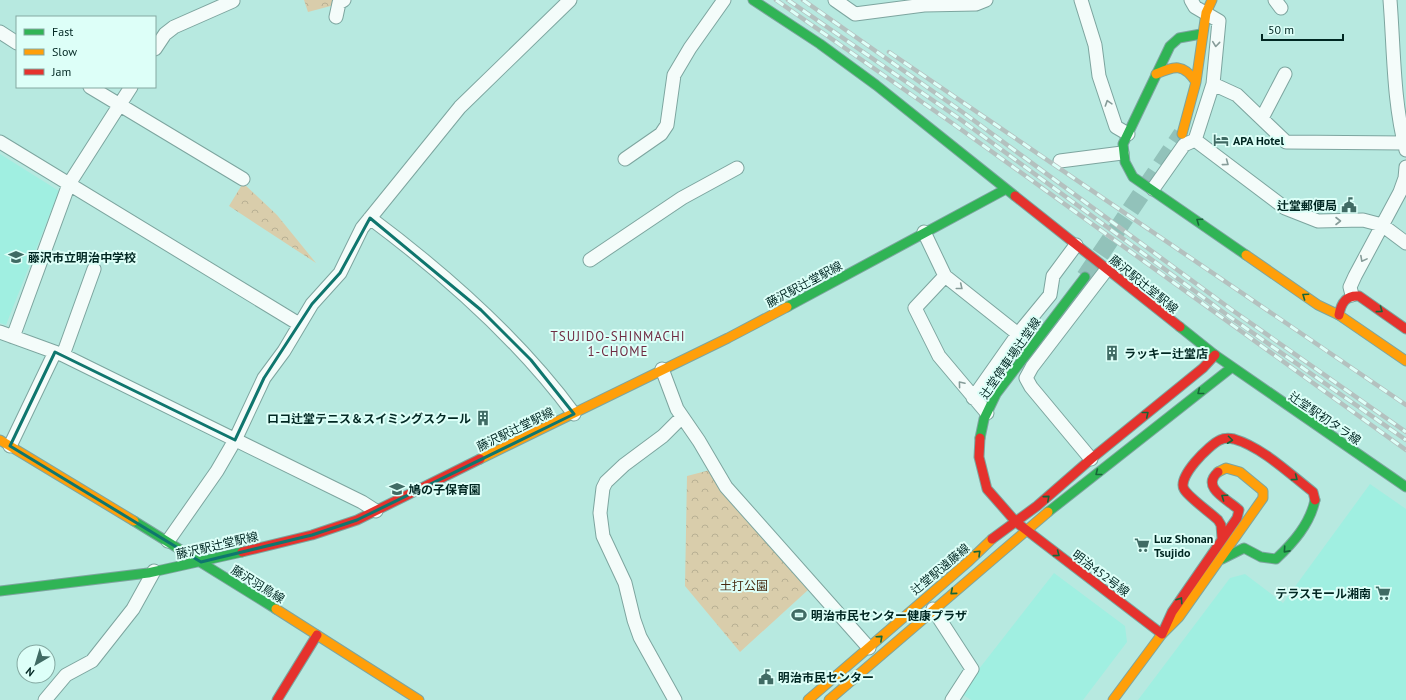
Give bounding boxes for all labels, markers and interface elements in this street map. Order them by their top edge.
legend [16,16,156,88]
scale bar [1262,16,1343,42]
text: 50 m [1268,22,1294,37]
text: Fast [52,24,73,39]
one-way arrow [1212,41,1221,47]
text: Slow [52,44,77,59]
text: Jam [51,64,71,79]
one-way arrow [1104,100,1113,107]
hotel icon: APA Hotel [1212,131,1230,149]
place label: APA Hotel [1233,133,1284,148]
one-way arrow [1222,158,1229,165]
public building icon: 辻堂郵便局 [1340,196,1358,214]
place label: 辻堂郵便局 [1277,198,1337,213]
one-way arrow [1335,217,1341,225]
one-way arrow [1196,218,1203,226]
school or university icon: 藤沢市立明治中学校 [7,248,25,266]
place label: 藤沢市立明治中学校 [28,250,136,265]
street label: 藤沢駅辻堂駅線 [1107,252,1181,316]
one-way arrow [1360,255,1368,263]
street label: 藤沢駅辻堂駅線 [763,258,845,310]
one-way arrow [955,282,962,289]
one-way arrow [1302,293,1309,301]
one-way arrow [1375,305,1382,312]
street label: 辻堂停車場辻堂線 [976,314,1044,402]
district label: TSUJIDO-SHINMACHI 1-CHOME [551,328,685,360]
building icon: ラッキー辻堂店 [1103,344,1121,362]
place label: ラッキー辻堂店 [1124,346,1208,361]
one-way arrow [959,381,966,388]
one-way arrow [1198,387,1205,394]
street label: 辻堂駅初タラ線 [1286,388,1364,448]
street label: 藤沢駅辻堂駅線 [474,404,556,454]
building icon: ロコ辻堂テニス＆スイミングスクール [474,409,492,427]
place label: ロコ辻堂テニス＆スイミングスクール [267,411,471,426]
one-way arrow [1142,412,1149,419]
one-way arrow [1227,435,1233,444]
one-way arrow [1096,468,1103,475]
one-way arrow [1290,473,1297,480]
school or university icon: 鳩の子保育園 [388,480,406,498]
place label: 鳩の子保育園 [408,482,481,497]
one-way arrow [1221,494,1228,502]
one-way arrow [1042,495,1050,503]
street label: 藤沢駅辻堂駅線 [174,528,260,562]
place label: Luz Shonan Tsujido [1154,531,1213,560]
supermarket icon: Luz Shonan Tsujido [1133,536,1151,554]
street label: 辻堂駅遠藤線 [908,540,972,598]
one-way arrow [1284,545,1291,552]
street label: 明治452号線 [1069,547,1133,599]
one-way arrow [1052,549,1059,556]
one-way arrow [973,550,981,558]
street label: 藤沢羽鳥線 [229,562,287,606]
park label: 土打公園 [720,578,768,593]
supermarket icon: テラスモール湘南 [1374,584,1392,602]
place label: テラスモール湘南 [1275,586,1371,601]
one-way arrow [951,588,958,595]
one-way arrow [1175,597,1183,604]
sports icon: 明治市民センター健康プラザ [790,606,808,624]
place label: 明治市民センター健康プラザ [811,608,967,623]
one-way arrow [875,635,883,643]
north arrow [16,644,56,684]
text: N [23,664,37,680]
public building icon: 明治市民センター [757,668,775,686]
place label: 明治市民センター [778,670,874,685]

